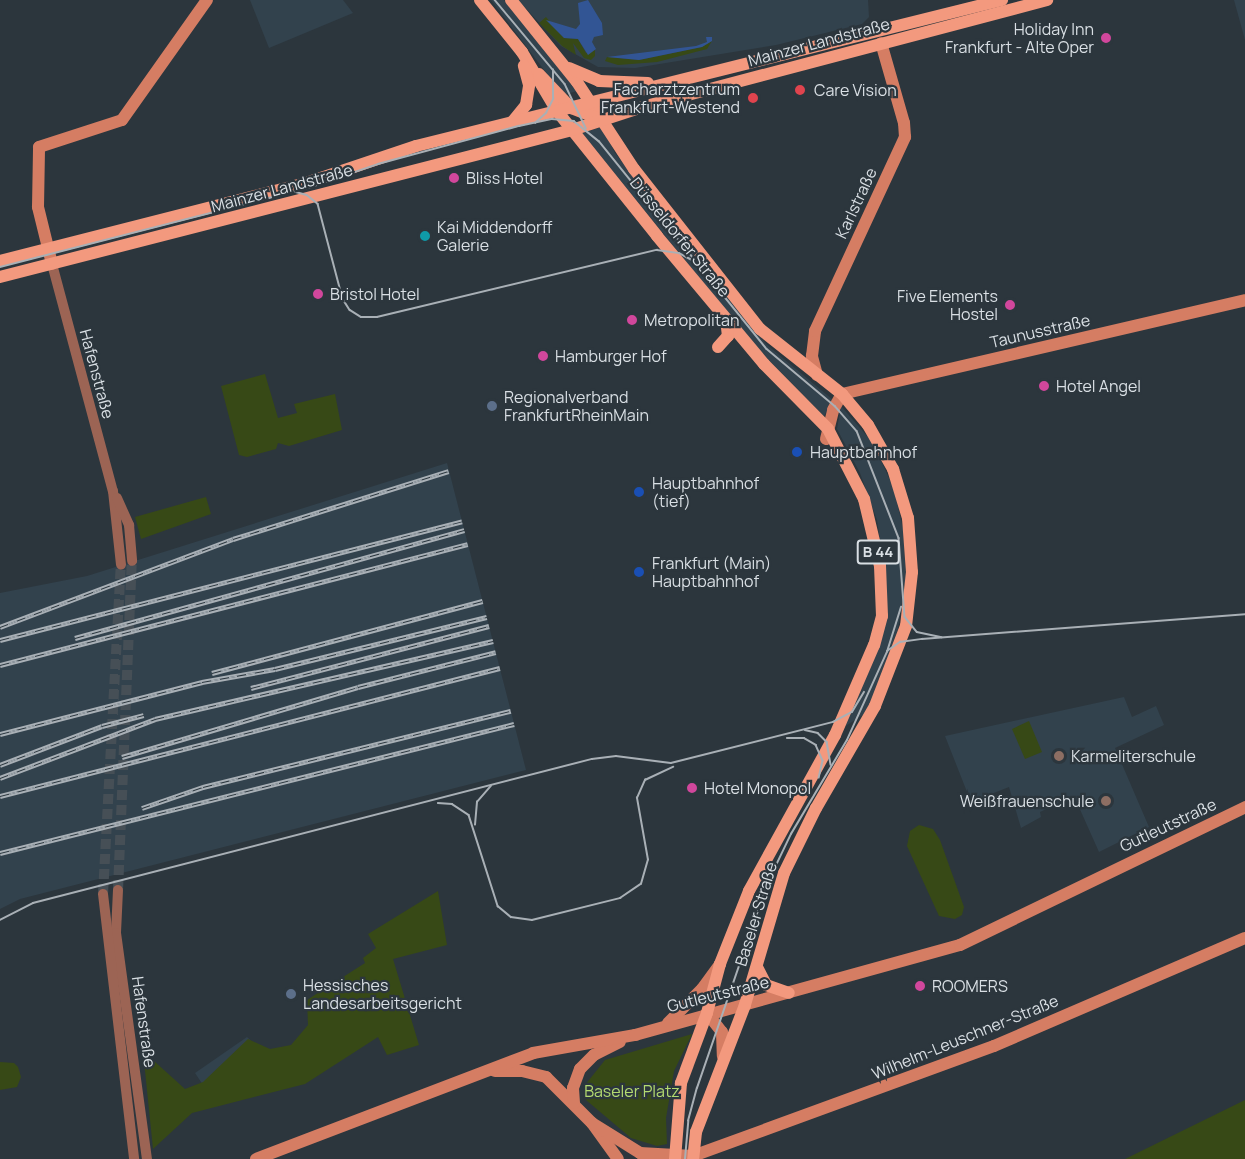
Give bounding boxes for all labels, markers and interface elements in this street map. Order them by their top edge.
street label: Mainzer Landstraße [746,14,892,70]
place label: Holiday Inn Frankfurt - Alte Oper [945,19,1094,57]
marker: Holiday Inn Frankfurt - Alte Oper [1099,31,1113,45]
place label: Facharztzentrum Frankfurt-Westend [601,79,740,117]
place label: Care Vision [814,80,897,100]
marker: Care Vision [791,81,809,99]
marker: Facharztzentrum Frankfurt-Westend [744,89,762,107]
street label: Mainzer Landstraße [209,160,355,216]
street label: Karlstraße [831,165,881,241]
place label: Bliss Hotel [466,168,543,188]
marker: Bliss Hotel [447,171,461,185]
street label: Düsseldorfer Straße [626,173,734,301]
place label: Kai Middendorff Galerie [437,217,552,255]
marker: Kai Middendorff Galerie [418,229,432,243]
place label: Bristol Hotel [330,284,420,304]
place label: Five Elements Hostel [897,286,998,324]
marker: Bristol Hotel [311,287,325,301]
marker: Five Elements Hostel [1003,298,1017,312]
place label: Metropolitan [644,310,739,330]
street label: Taunusstraße [988,310,1092,352]
marker: Metropolitan [625,313,639,327]
street label: Hafenstraße [76,327,118,421]
place label: Hamburger Hof [555,346,667,366]
marker: Hamburger Hof [536,349,550,363]
place label: Hotel Angel [1056,376,1141,396]
marker: Hotel Angel [1037,379,1051,393]
place label: Regionalverband FrankfurtRheinMain [504,387,649,425]
marker: Regionalverband FrankfurtRheinMain [485,399,499,413]
place label: Hauptbahnhof [810,442,917,462]
marker: Hauptbahnhof [788,443,806,461]
place label: Hauptbahnhof (tief) [652,473,759,511]
marker: Hauptbahnhof (tief) [630,483,648,501]
road number: B 44 [856,540,900,564]
place label: Frankfurt (Main) Hauptbahnhof [652,553,771,591]
marker: Frankfurt (Main) Hauptbahnhof [630,563,648,581]
place label: Karmeliterschule [1071,746,1196,766]
marker: Karmeliterschule [1052,749,1066,763]
place label: Hotel Monopol [704,778,811,798]
marker: Hotel Monopol [685,781,699,795]
place label: Weißfrauenschule [960,791,1094,811]
marker: Weißfrauenschule [1099,794,1113,808]
street label: Gutleutstraße [1117,794,1219,856]
street label: Baseler Straße [731,860,781,968]
street label: Gutleutstraße [665,972,771,1016]
street label: Hafenstraße [128,975,160,1069]
place label: Hessisches Landesarbeitsgericht [303,975,462,1013]
place label: ROOMERS [932,976,1008,996]
marker: ROOMERS [913,979,927,993]
marker: Hessisches Landesarbeitsgericht [284,987,298,1001]
street label: Wilhelm-Leuschner-Straße [869,991,1061,1083]
park label: Baseler Platz [584,1081,680,1101]

